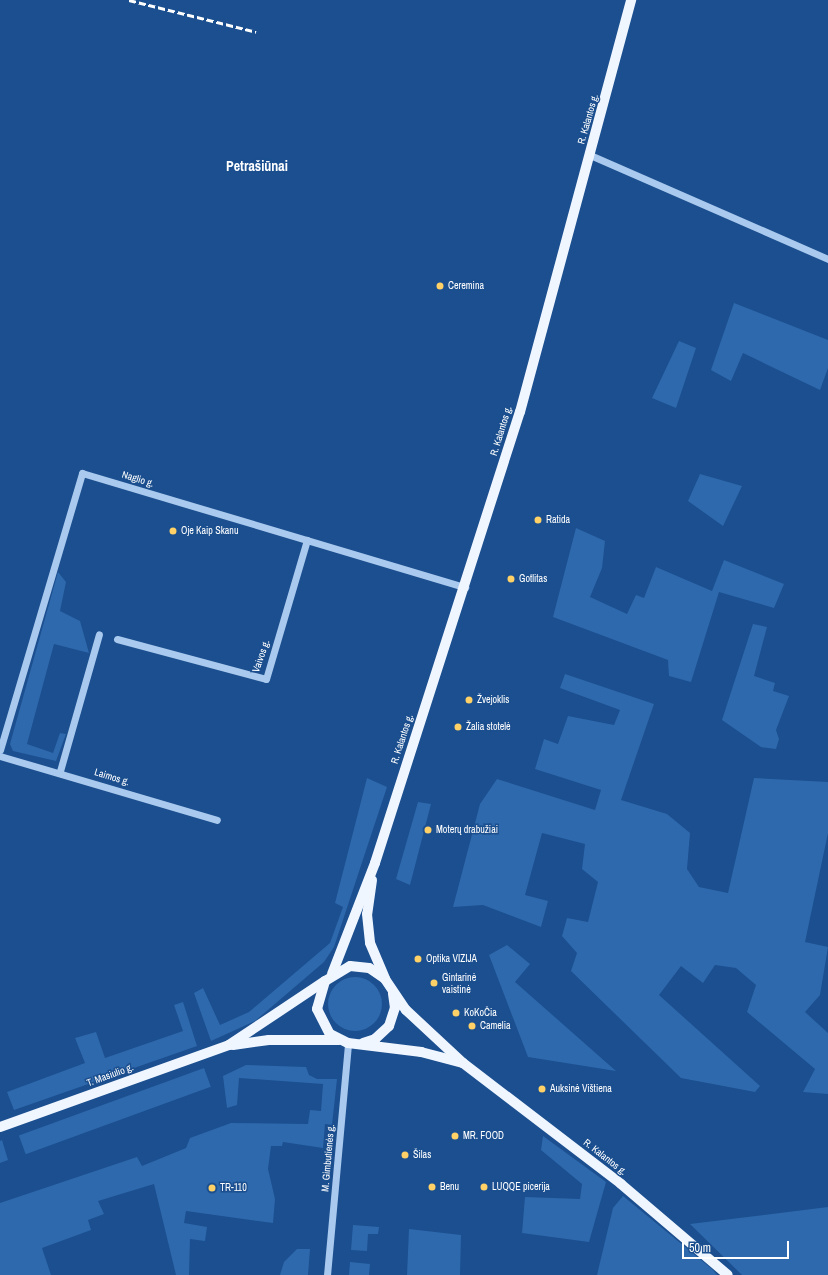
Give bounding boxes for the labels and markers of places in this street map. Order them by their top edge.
place label: Ceremina [448,280,484,292]
marker: Ceremina [435,281,445,291]
place label: Ratida [546,514,570,526]
marker: Ratida [533,515,543,525]
place label: Oje Kaip Skanu [181,525,238,537]
marker: Oje Kaip Skanu [168,526,178,536]
place label: Gotlitas [519,573,547,585]
marker: Gotlitas [506,574,516,584]
place label: Žvejoklis [477,694,509,706]
marker: Žvejoklis [464,695,474,705]
place label: Žalia stotelė [466,721,511,733]
marker: Žalia stotelė [453,722,463,732]
place label: Moterų drabužiai [436,824,498,836]
marker: Moterų drabužiai [423,825,433,835]
place label: Optika VIZIJA [426,953,477,965]
marker: Optika VIZIJA [413,954,423,964]
place label: Gintarinė vaistinė [442,971,476,994]
marker: Gintarinė vaistinė [429,978,439,988]
place label: KoKoČia [464,1007,497,1019]
marker: KoKoČia [451,1008,461,1018]
place label: Camelia [480,1020,511,1032]
marker: Camelia [467,1021,477,1031]
place label: Auksinė Vištiena [550,1083,612,1095]
marker: Auksinė Vištiena [537,1084,547,1094]
place label: MR. FOOD [463,1130,504,1142]
marker: MR. FOOD [450,1131,460,1141]
place label: Šilas [413,1149,431,1161]
marker: Šilas [400,1150,410,1160]
place label: Benu [440,1181,459,1193]
place label: LUQQE picerija [492,1181,550,1193]
place label: TR-110 [220,1182,247,1194]
marker: Benu [427,1182,437,1192]
marker: LUQQE picerija [479,1182,489,1192]
marker: TR-110 [207,1183,217,1193]

